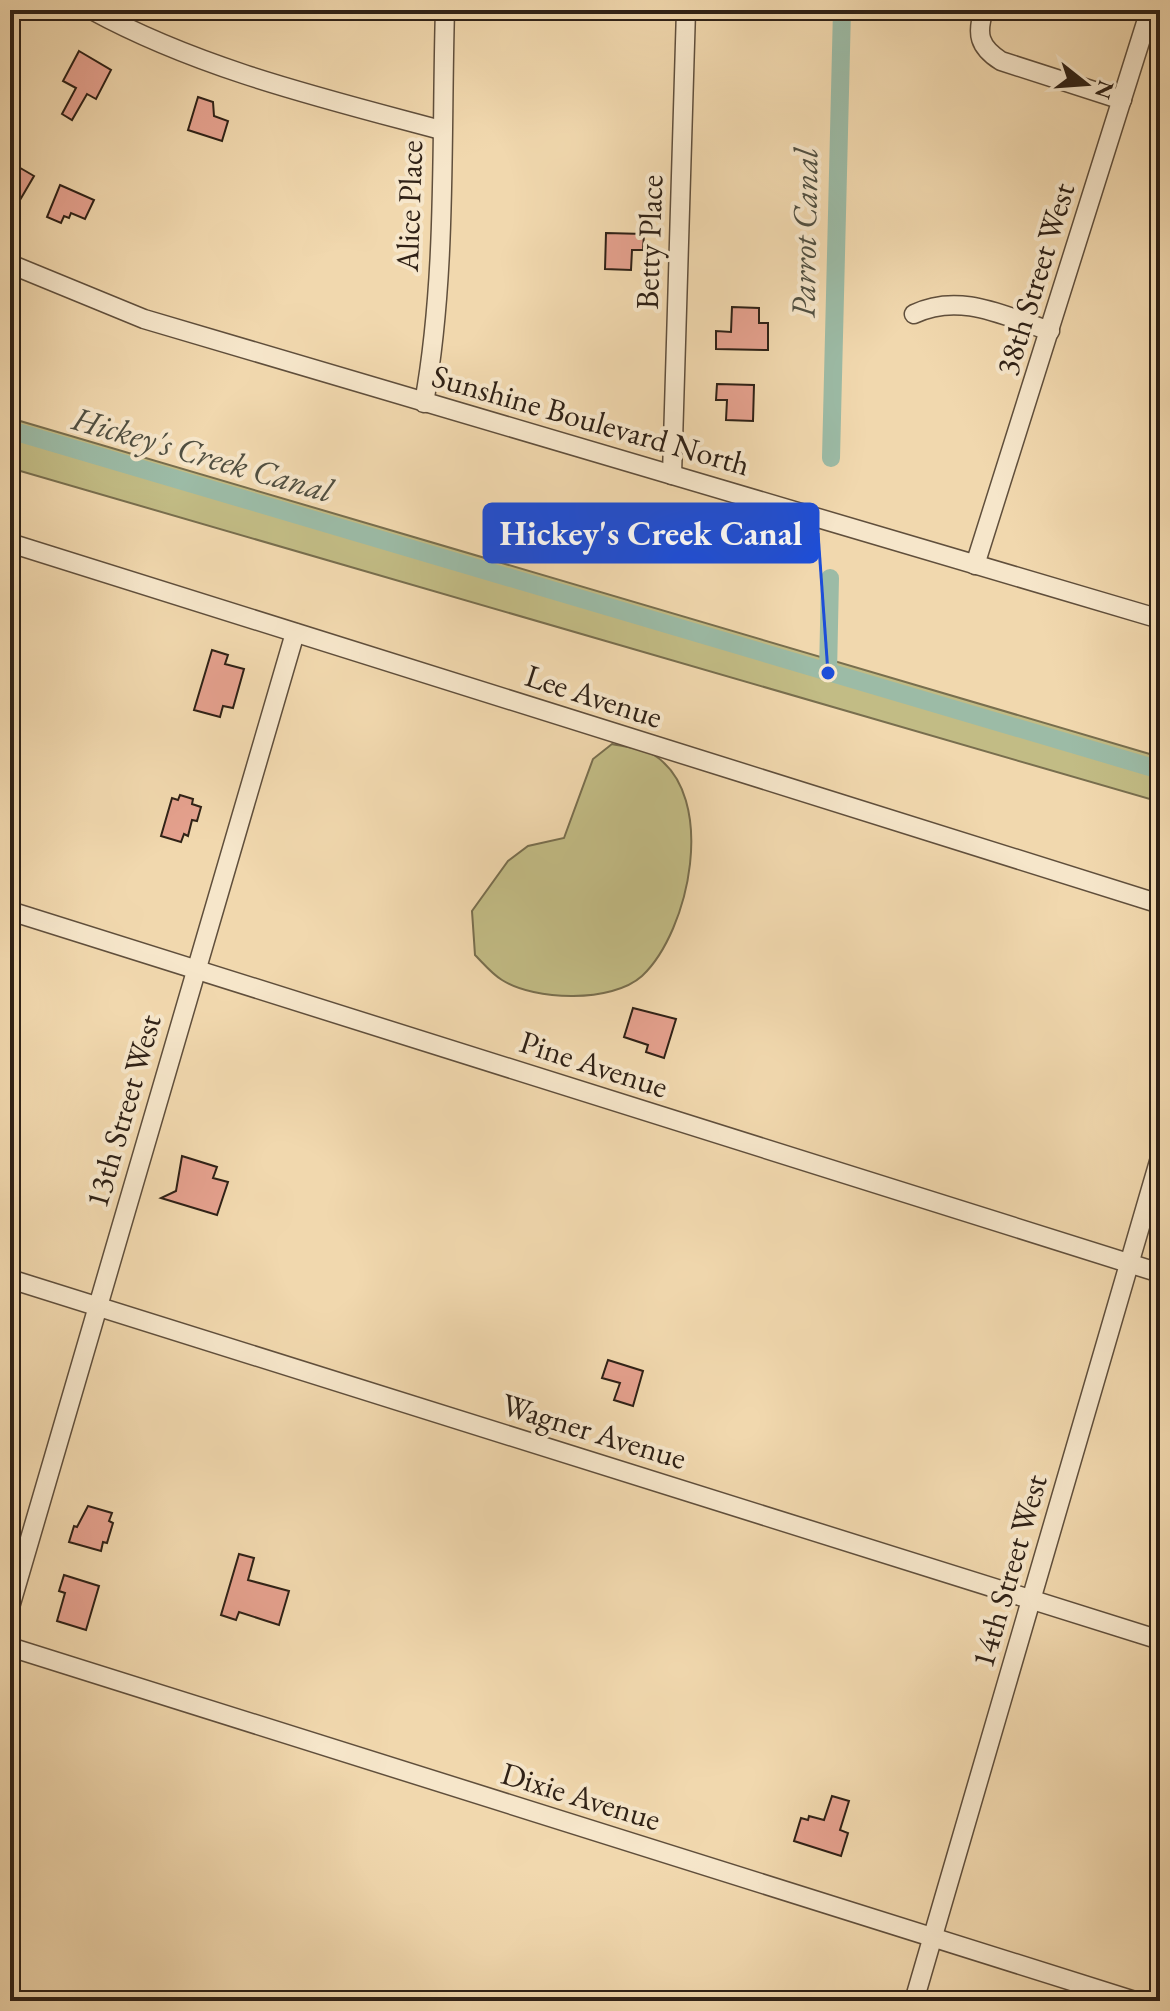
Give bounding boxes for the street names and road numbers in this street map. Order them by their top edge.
street label: Alice Place [386,139,432,274]
street label: Betty Place [626,174,672,310]
street label: 38th Street West [986,178,1084,380]
street label: Sunshine Boulevard North [427,355,755,485]
street label: Lee Avenue [520,654,668,738]
street label: 13th Street West [75,1009,171,1213]
street label: Pine Avenue [515,1020,673,1108]
street label: Wagner Avenue [496,1383,692,1479]
street label: 14th Street West [961,1469,1057,1673]
street label: Dixie Avenue [496,1752,666,1840]

